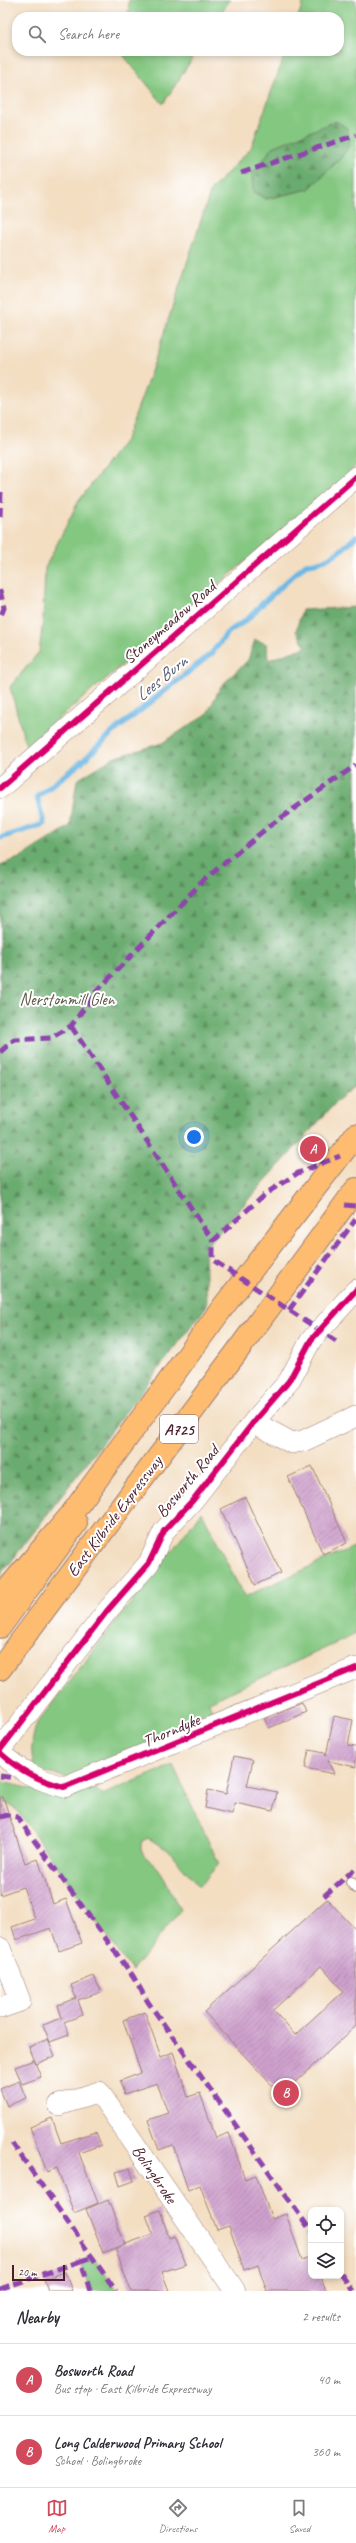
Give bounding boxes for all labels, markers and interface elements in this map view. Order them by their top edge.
search box [12,12,344,56]
icon: search [26,23,48,45]
text: Search here [58,25,119,44]
street label: Stoneymeadow Road [119,575,222,668]
water label: Lees Burn [131,649,193,706]
park label: Nerstonmill Glen [20,989,116,1010]
your location [184,1127,204,1147]
pin: A [300,1134,326,1164]
road number: A725 [160,1415,198,1443]
street label: Bosworth Road [151,1439,225,1522]
street label: East Kilbride Expressway [62,1451,167,1581]
street label: Thorndyke [139,1708,204,1752]
pin: B [273,2078,299,2108]
street label: Bolingbroke [127,2141,183,2209]
map controls [308,2207,344,2279]
button: locate [308,2207,344,2243]
button: layers [308,2243,344,2279]
scale bar [12,2263,65,2282]
text: 20 m [18,2265,37,2279]
text: Nearby [16,2307,59,2328]
text: 2 results [302,2309,340,2325]
text: Bosworth Road [54,2362,133,2381]
text: A [26,2372,32,2388]
text: 40 m [318,2372,340,2388]
text: Bus stop · East Kilbride Expressway [54,2381,212,2397]
text: Long Calderwood Primary School [54,2434,221,2453]
text: B [26,2444,32,2460]
text: 360 m [312,2444,340,2460]
text: School · Bolingbroke [54,2453,141,2469]
tab: Map [46,2497,68,2535]
tab: Directions [159,2497,197,2535]
tab: Saved [288,2497,310,2535]

